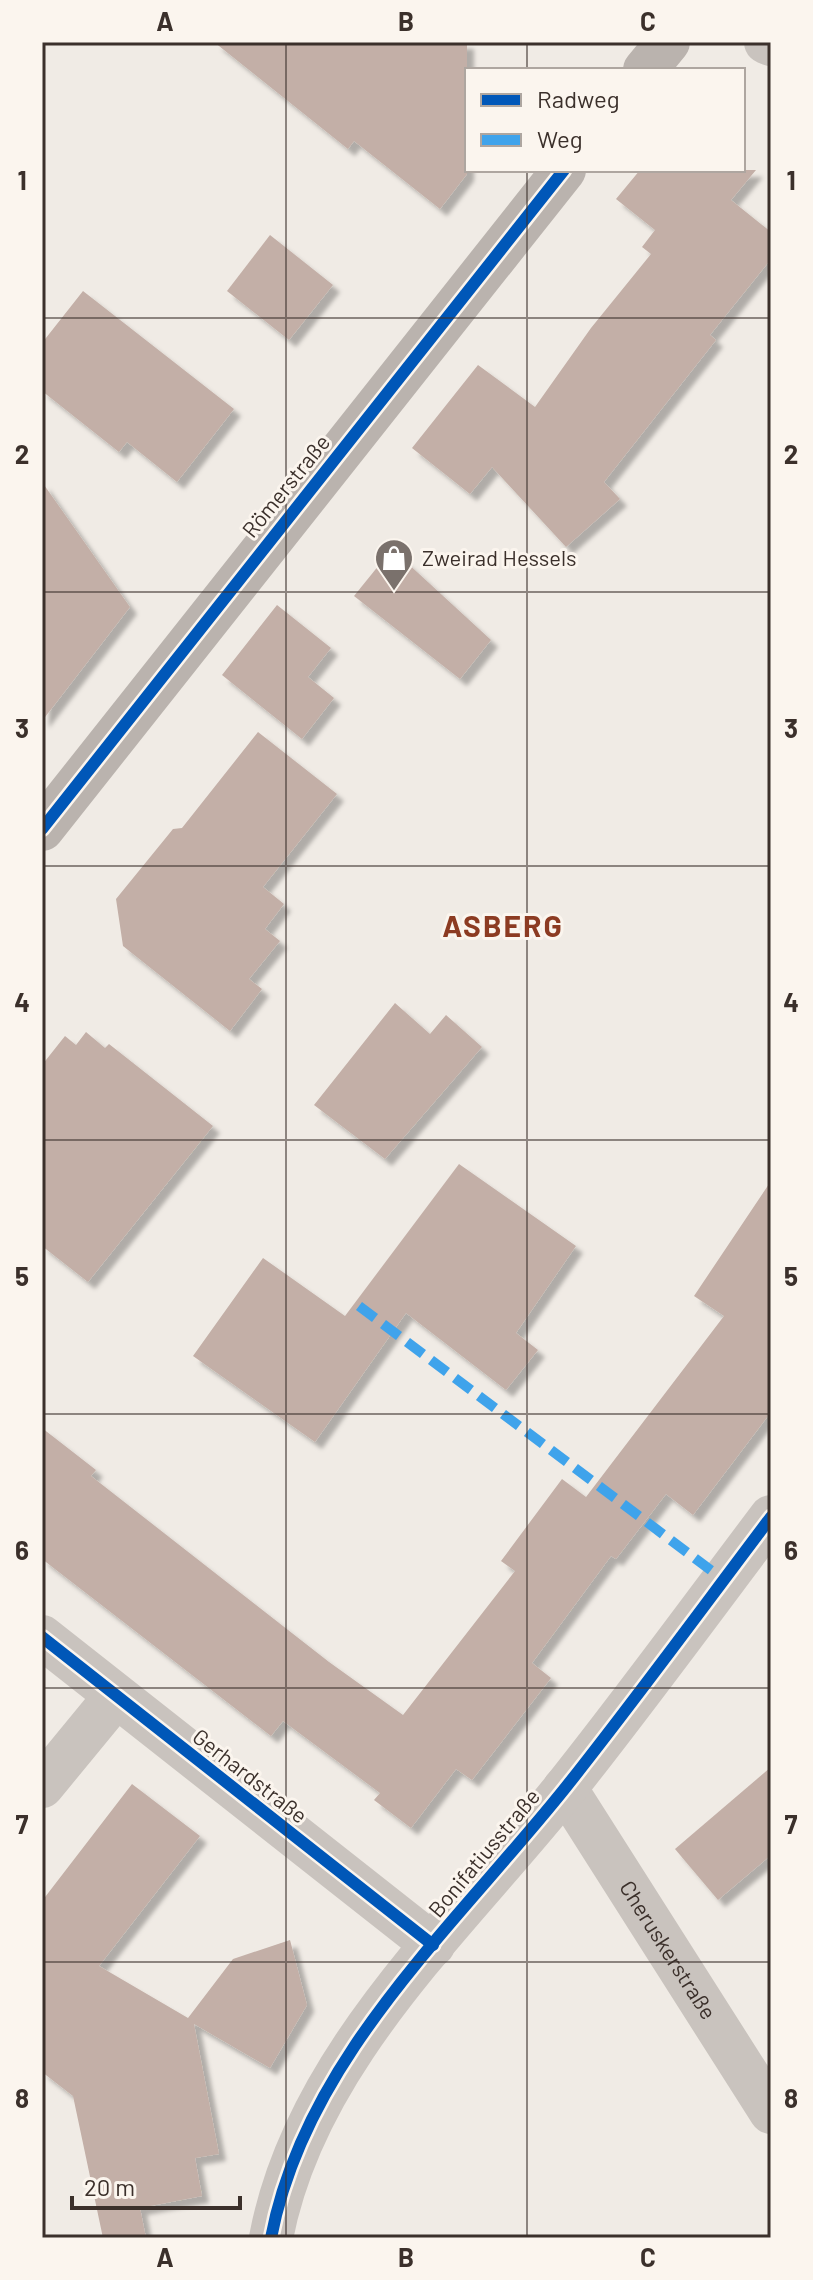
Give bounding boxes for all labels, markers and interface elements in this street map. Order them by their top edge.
text: A [156,5,174,36]
text: B [398,5,414,36]
text: C [640,5,656,36]
legend [465,68,745,172]
text: Radweg [537,84,620,113]
text: Weg [537,124,583,153]
text: 1 [17,164,27,195]
text: 1 [786,164,796,195]
street label: Römerstraße [236,429,335,542]
text: 2 [15,438,29,469]
text: 2 [784,438,798,469]
shop icon: Zweirad Hessels [373,537,415,592]
place label: Zweirad Hessels [422,544,577,570]
text: 3 [15,712,29,743]
text: 3 [784,712,798,743]
district label: ASBERG [442,907,564,943]
text: 4 [14,986,30,1017]
text: 4 [783,986,799,1017]
text: 5 [15,1260,29,1291]
text: 5 [784,1260,798,1291]
text: 6 [15,1534,29,1565]
text: 6 [784,1534,798,1565]
street label: Gerhardstraße [188,1722,313,1828]
street label: Bonifatiusstraße [422,1783,544,1922]
text: 7 [16,1808,29,1839]
text: 7 [785,1808,798,1839]
street label: Cheruskerstraße [615,1875,723,2024]
text: 8 [15,2082,29,2113]
text: 8 [784,2082,798,2113]
scale bar [72,2160,240,2210]
text: 20 m [84,2172,135,2201]
text: A [156,2241,174,2272]
text: B [398,2241,414,2272]
text: C [640,2241,656,2272]

